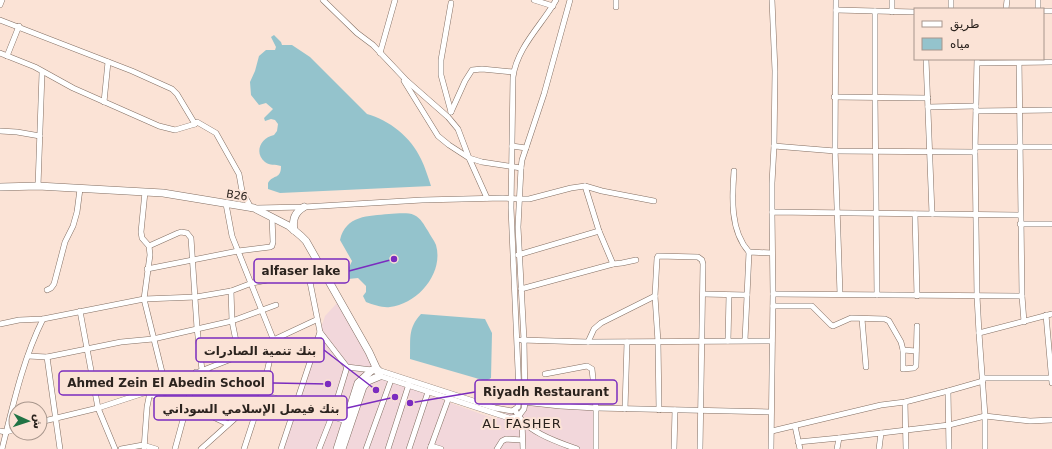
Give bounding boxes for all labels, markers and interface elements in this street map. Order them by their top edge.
legend [914,8,1044,60]
text: طريق [950,17,980,32]
text: مياه [950,37,970,51]
street label: B26 [225,187,249,204]
callout: alfaser lake [254,259,349,283]
text: alfaser lake [262,264,340,278]
callout: بنك تنمية الصادرات [196,338,324,362]
text: بنك تنمية الصادرات [204,344,316,358]
callout: Ahmed Zein El Abedin School [59,371,273,395]
text: Ahmed Zein El Abedin School [67,376,265,390]
callout: Riyadh Restaurant [475,380,617,404]
text: Riyadh Restaurant [483,385,609,399]
callout: بنك فيصل الإسلامي السوداني [154,396,347,420]
north arrow [8,401,48,441]
text: بنك فيصل الإسلامي السوداني [162,402,340,417]
text: ش [31,414,44,429]
district label: AL FASHER [482,416,562,431]

